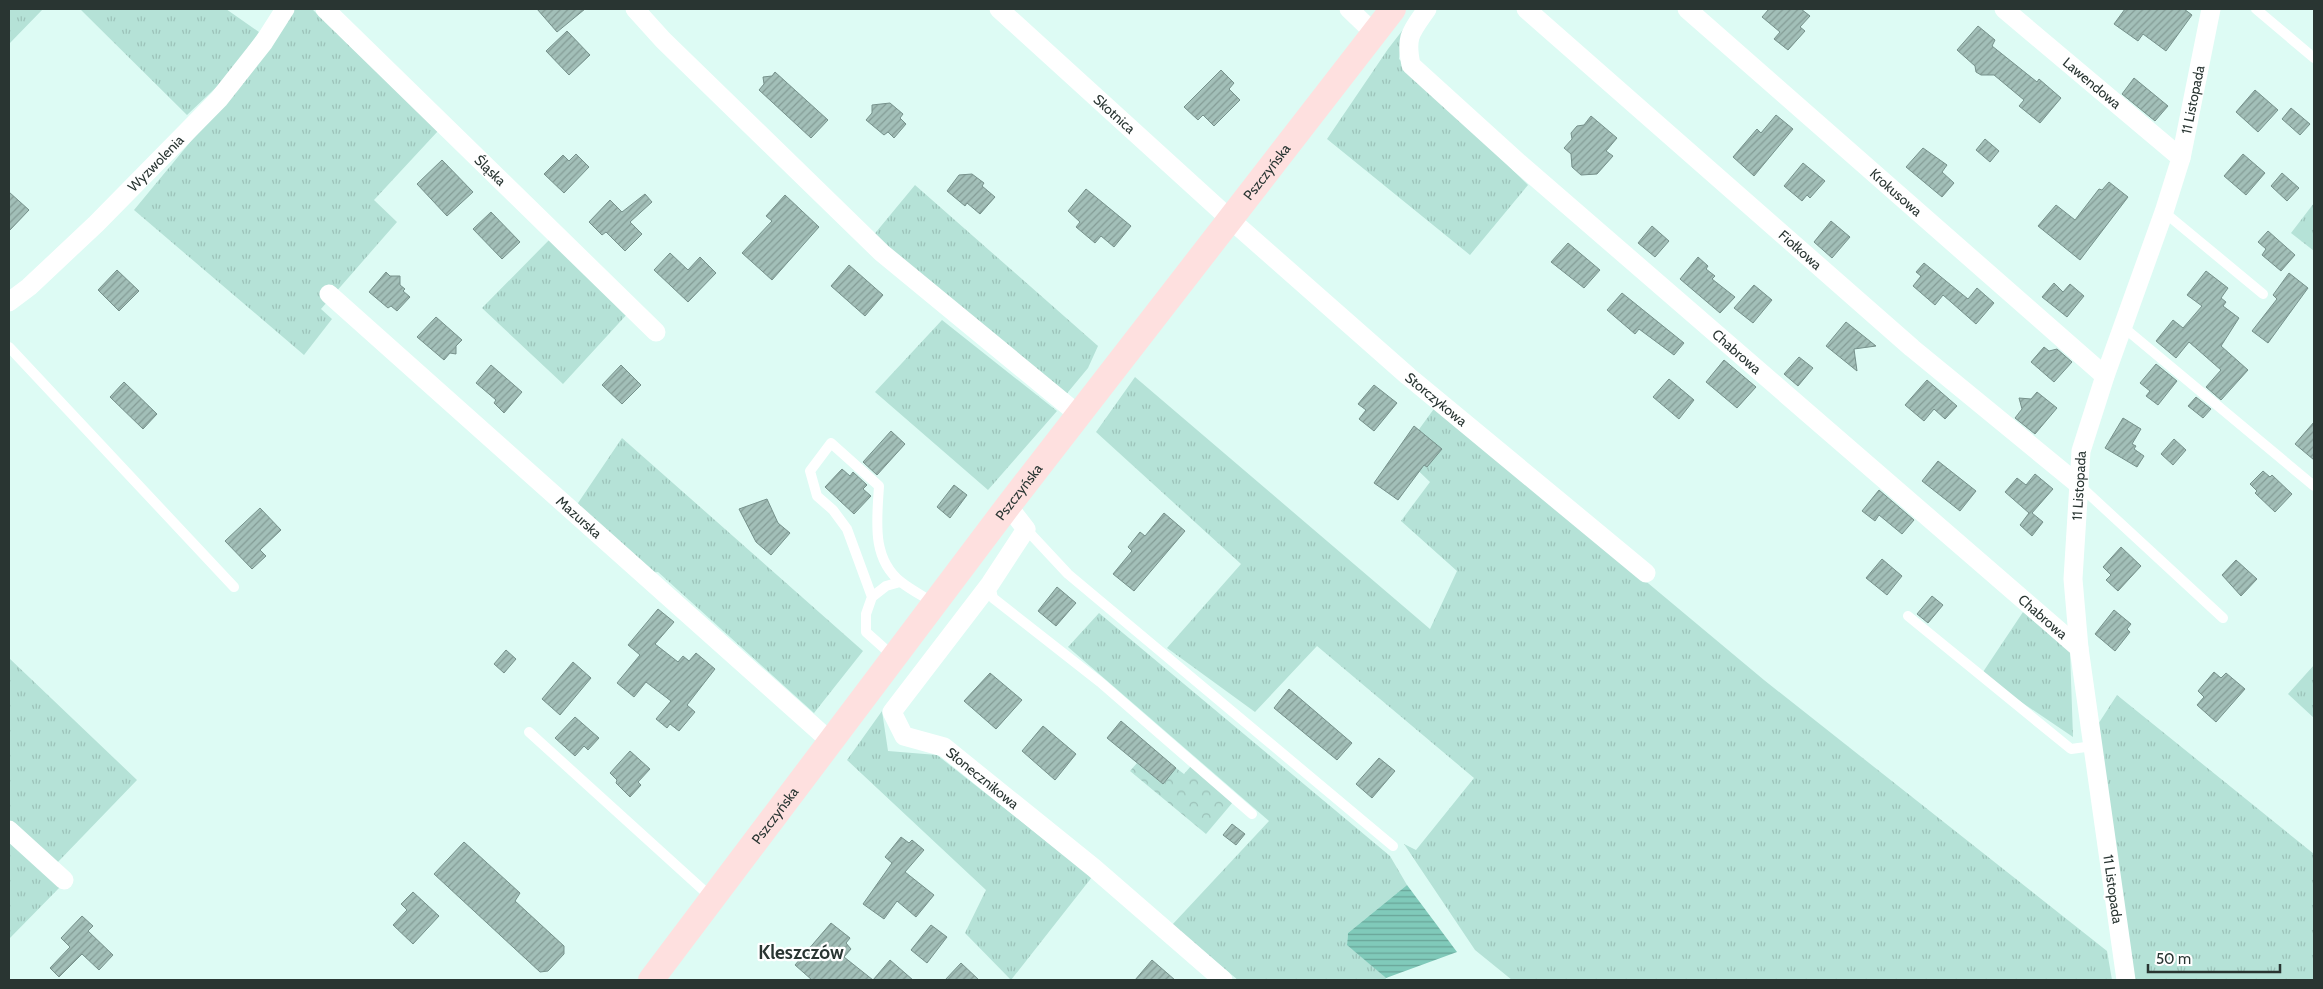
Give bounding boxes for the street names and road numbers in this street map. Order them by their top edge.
street label: Lawendowa [2059,53,2125,113]
street label: 11 Listopada [2177,64,2208,135]
street label: Skotnica [1090,90,1139,138]
street label: Wyzwolenia [124,131,188,196]
street label: Pszczyńska [1239,140,1295,204]
street label: Śląska [471,151,510,190]
street label: Krokusowa [1866,165,1926,220]
street label: Fiołkowa [1775,226,1826,274]
street label: Chabrowa [1708,325,1765,378]
street label: Storczykowa [1401,368,1471,430]
street label: 11 Listopada [2068,450,2090,521]
street label: Pszczyńska [991,460,1046,524]
street label: Mazurska [552,492,606,542]
street label: Chabrowa [2014,590,2071,643]
street label: Słonecznikowa [942,743,1023,813]
street label: Pszczyńska [748,783,802,848]
street label: 11 Listopada [2099,853,2127,925]

